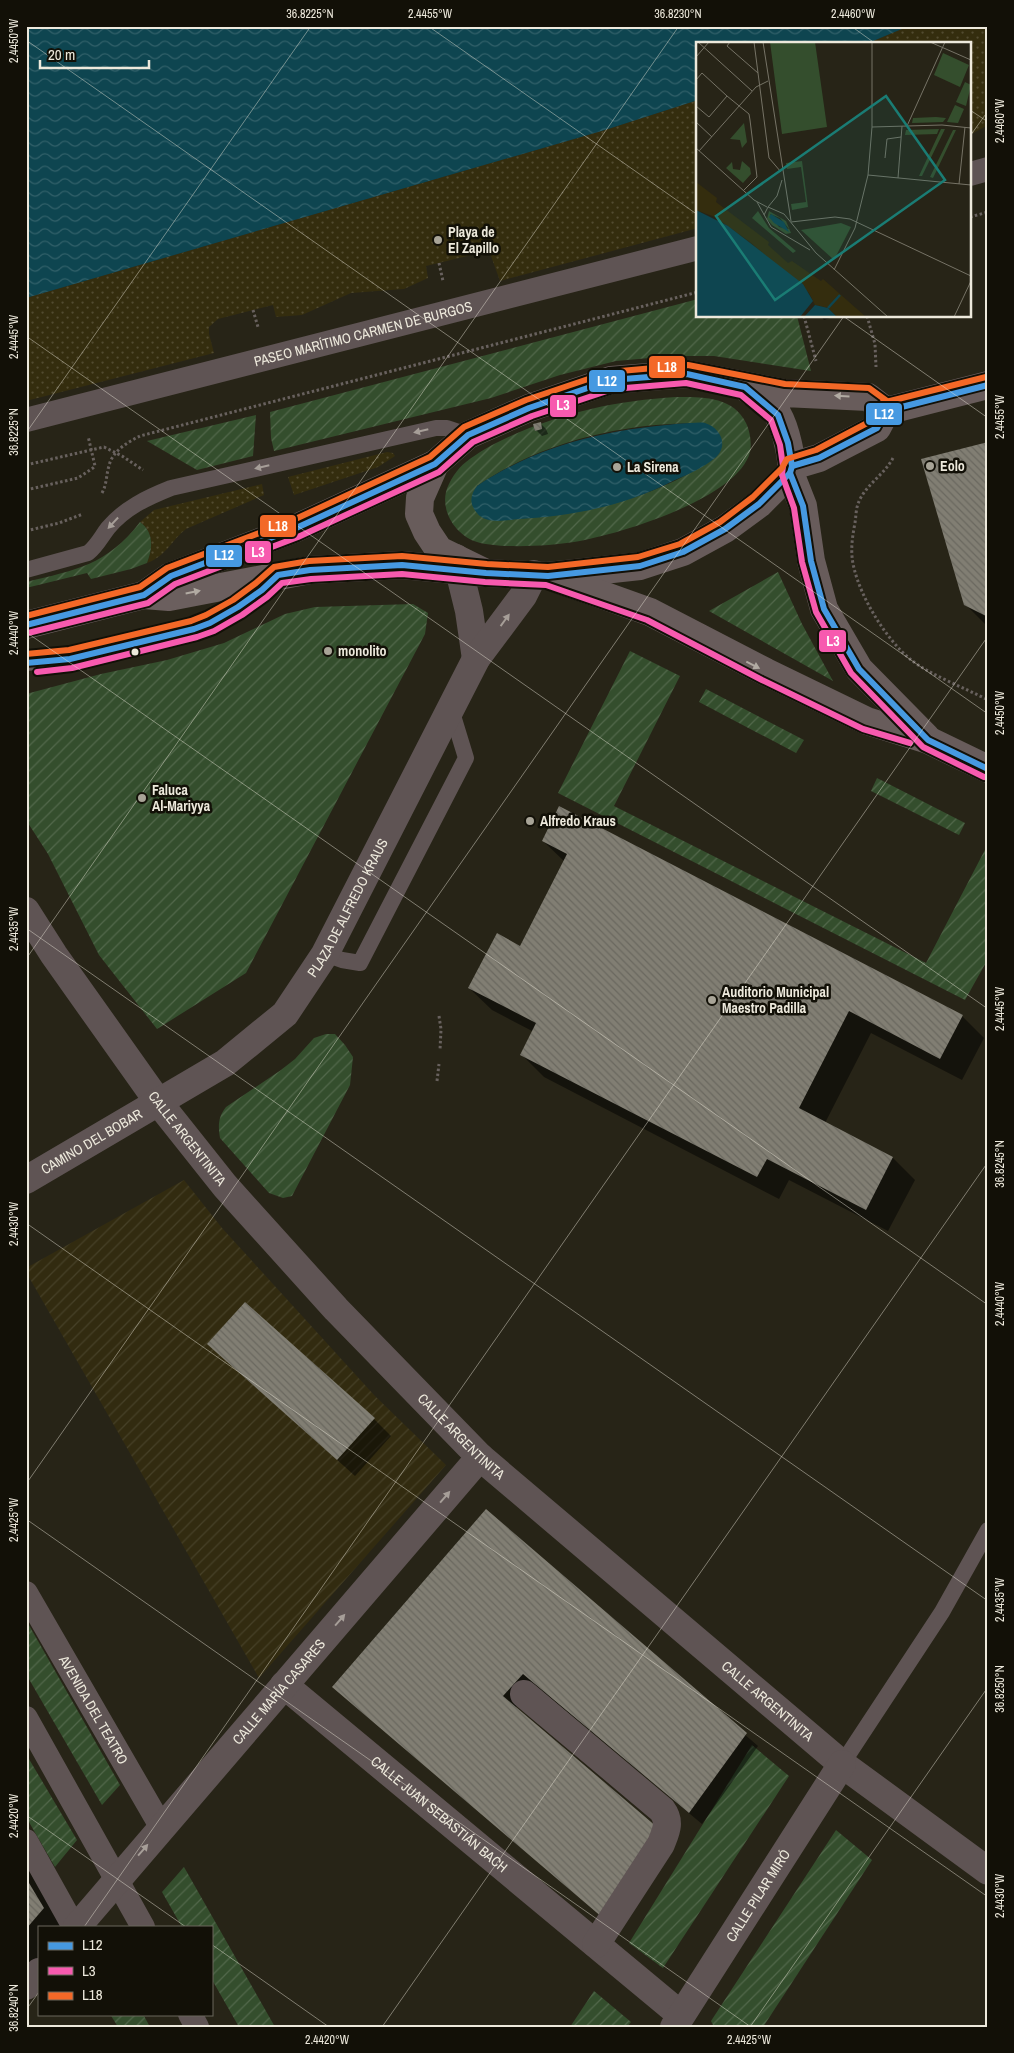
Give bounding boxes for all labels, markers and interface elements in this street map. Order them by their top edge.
text: 36.8225°N [286,6,334,22]
text: 2.4455°W [408,6,453,22]
text: 36.8230°N [654,6,702,22]
text: 2.4460°W [831,6,876,22]
text: 2.4450°W [6,18,22,63]
scale bar [40,38,149,70]
inset map [696,42,972,318]
text: 20 m [48,44,75,65]
text: 2.4460°W [992,98,1008,143]
place label: Playa de El Zapillo [448,223,499,257]
marker: Playa de El Zapillo [432,234,444,246]
street label: PASEO MARÍTIMO CARMEN DE BURGOS [252,297,474,370]
text: 2.4445°W [6,314,22,359]
line badge: L18 [648,355,686,379]
text: L18 [657,358,677,376]
line badge: L12 [588,369,626,393]
text: L12 [597,372,617,390]
one-way arrow [834,392,850,400]
line badge: L3 [549,394,577,418]
text: 2.4455°W [992,394,1008,439]
text: L3 [556,396,570,414]
line badge: L12 [865,402,903,426]
text: L12 [874,405,894,423]
text: 36.8225°N [6,408,22,456]
one-way arrow [413,427,428,435]
place label: Eolo [940,457,965,475]
place label: La Sirena [627,458,679,476]
marker: Eolo [924,460,936,472]
marker: La Sirena [611,461,623,473]
one-way arrow [255,463,270,471]
line badge: L18 [259,514,297,538]
one-way arrow [107,517,119,529]
text: L18 [268,517,288,535]
line badge: L3 [244,540,272,564]
text: L3 [251,543,265,561]
line badge: L12 [205,544,243,568]
text: L12 [214,546,234,564]
one-way arrow [185,588,200,596]
text: 2.4440°W [6,610,22,655]
one-way arrow [500,613,510,627]
line badge: L3 [818,629,847,653]
text: L3 [826,632,840,650]
place label: monolito [338,642,386,660]
marker: monolito [322,645,334,657]
unlabelled marker [130,647,140,657]
one-way arrow [746,661,760,669]
text: 2.4450°W [992,690,1008,735]
place label: Faluca Al-Mariyya [152,781,211,815]
marker: Faluca Al-Mariyya [136,792,148,804]
place label: Alfredo Kraus [540,812,616,830]
marker: Alfredo Kraus [524,815,536,827]
street label: PLAZA DE ALFREDO KRAUS [303,835,392,980]
text: 2.4435°W [6,906,22,951]
place label: Auditorio Municipal Maestro Padilla [722,983,829,1017]
text: 2.4445°W [992,986,1008,1031]
marker: Auditorio Municipal Maestro Padilla [706,994,718,1006]
street label: CALLE ARGENTINITA [145,1088,230,1190]
street label: CAMINO DEL BOBAR [38,1105,145,1178]
text: 36.8245°N [992,1140,1008,1188]
text: 2.4430°W [6,1201,22,1246]
text: 2.4440°W [992,1281,1008,1326]
street label: CALLE ARGENTINITA [414,1389,509,1483]
one-way arrow [440,1490,451,1503]
text: 2.4425°W [6,1497,22,1542]
text: 2.4435°W [992,1577,1008,1622]
one-way arrow [334,1614,345,1627]
street label: CALLE MARÍA CASARES [228,1635,329,1748]
street label: AVENIDA DEL TEATRO [55,1651,132,1768]
street label: CALLE ARGENTINITA [718,1657,818,1745]
text: 36.8250°N [992,1665,1008,1713]
street label: CALLE JUAN SEBASTIÁN BACH [367,1752,511,1876]
text: 2.4420°W [6,1793,22,1838]
one-way arrow [137,1844,149,1856]
street label: CALLE PILAR MIRÓ [722,1846,794,1945]
text: 2.4430°W [992,1873,1008,1918]
legend [38,1926,212,2016]
text: L12 [82,1934,103,1955]
text: L3 [82,1960,96,1981]
text: 36.8240°N [6,1984,22,2032]
text: L18 [82,1984,103,2005]
text: 2.4420°W [305,2032,350,2048]
text: 2.4425°W [727,2032,772,2048]

